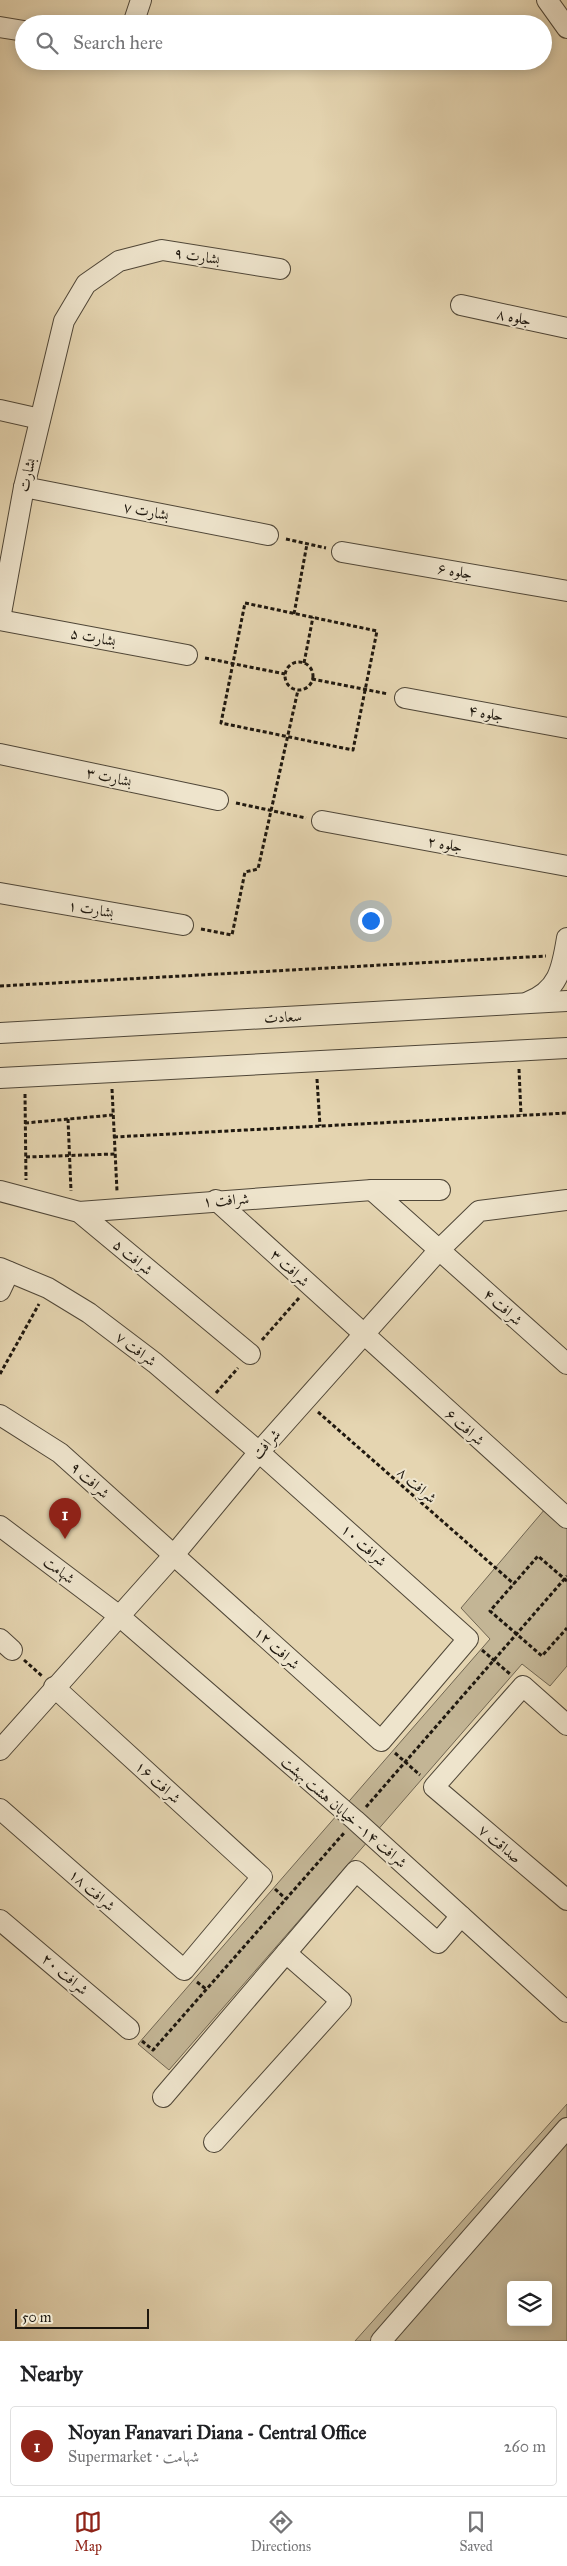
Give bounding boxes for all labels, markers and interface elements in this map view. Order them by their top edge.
search box [15,15,552,70]
icon: search [33,29,61,57]
text: Search here [73,31,163,54]
street label: بشارت ۹ [173,244,222,269]
street label: جلوه ۸ [495,305,533,329]
street label: بشارت [14,456,40,494]
street label: بشارت ۷ [122,498,171,524]
street label: جلوه ۶ [436,559,474,583]
street label: بشارت ۵ [69,624,118,650]
street label: جلوه ۴ [467,701,505,725]
street label: بشارت ۳ [85,763,134,791]
street label: جلوه ۲ [426,832,464,856]
street label: بشارت ۱ [67,896,116,922]
your location [358,908,384,934]
street label: سعادت [264,1007,302,1027]
street label: شرافت ۱ [202,1189,250,1212]
street label: شرافت ۵ [109,1235,157,1280]
street label: شرافت ۳ [266,1246,313,1291]
street label: شرافت ۴ [479,1285,526,1330]
street label: شرافت ۷ [111,1328,160,1371]
street label: شرافت ۶ [441,1405,488,1450]
street label: شرافت [248,1425,285,1463]
street label: شرافت ۹ [66,1458,113,1503]
street label: شرافت ۸ [393,1463,440,1508]
pin: 1 [49,1498,81,1539]
street label: شرافت ۱۰ [337,1520,391,1571]
street label: شهامت [39,1552,78,1588]
street label: شرافت ۱۲ [250,1623,304,1674]
street label: شرافت ۱۴- خیابان هشت بهشت [277,1752,411,1872]
street label: شرافت ۱۶ [131,1757,185,1808]
street label: صداقت ۷ [475,1821,525,1867]
street label: شرافت ۱۸ [65,1865,119,1916]
street label: شرافت ۲۰ [37,1949,92,1999]
map controls [507,2281,552,2326]
button: layers [507,2281,552,2326]
scale bar [15,2306,149,2329]
text: 50 m [22,2309,51,2326]
text: Nearby [20,2361,83,2387]
text: Noyan Fanavari Diana - Central Office [68,2421,366,2444]
text: 1 [34,2437,40,2456]
text: 260 m [504,2437,546,2456]
text: Supermarket · شهامت [68,2447,199,2466]
tab: Map [74,2508,102,2555]
tab: Directions [251,2508,311,2555]
tab: Saved [460,2508,493,2555]

